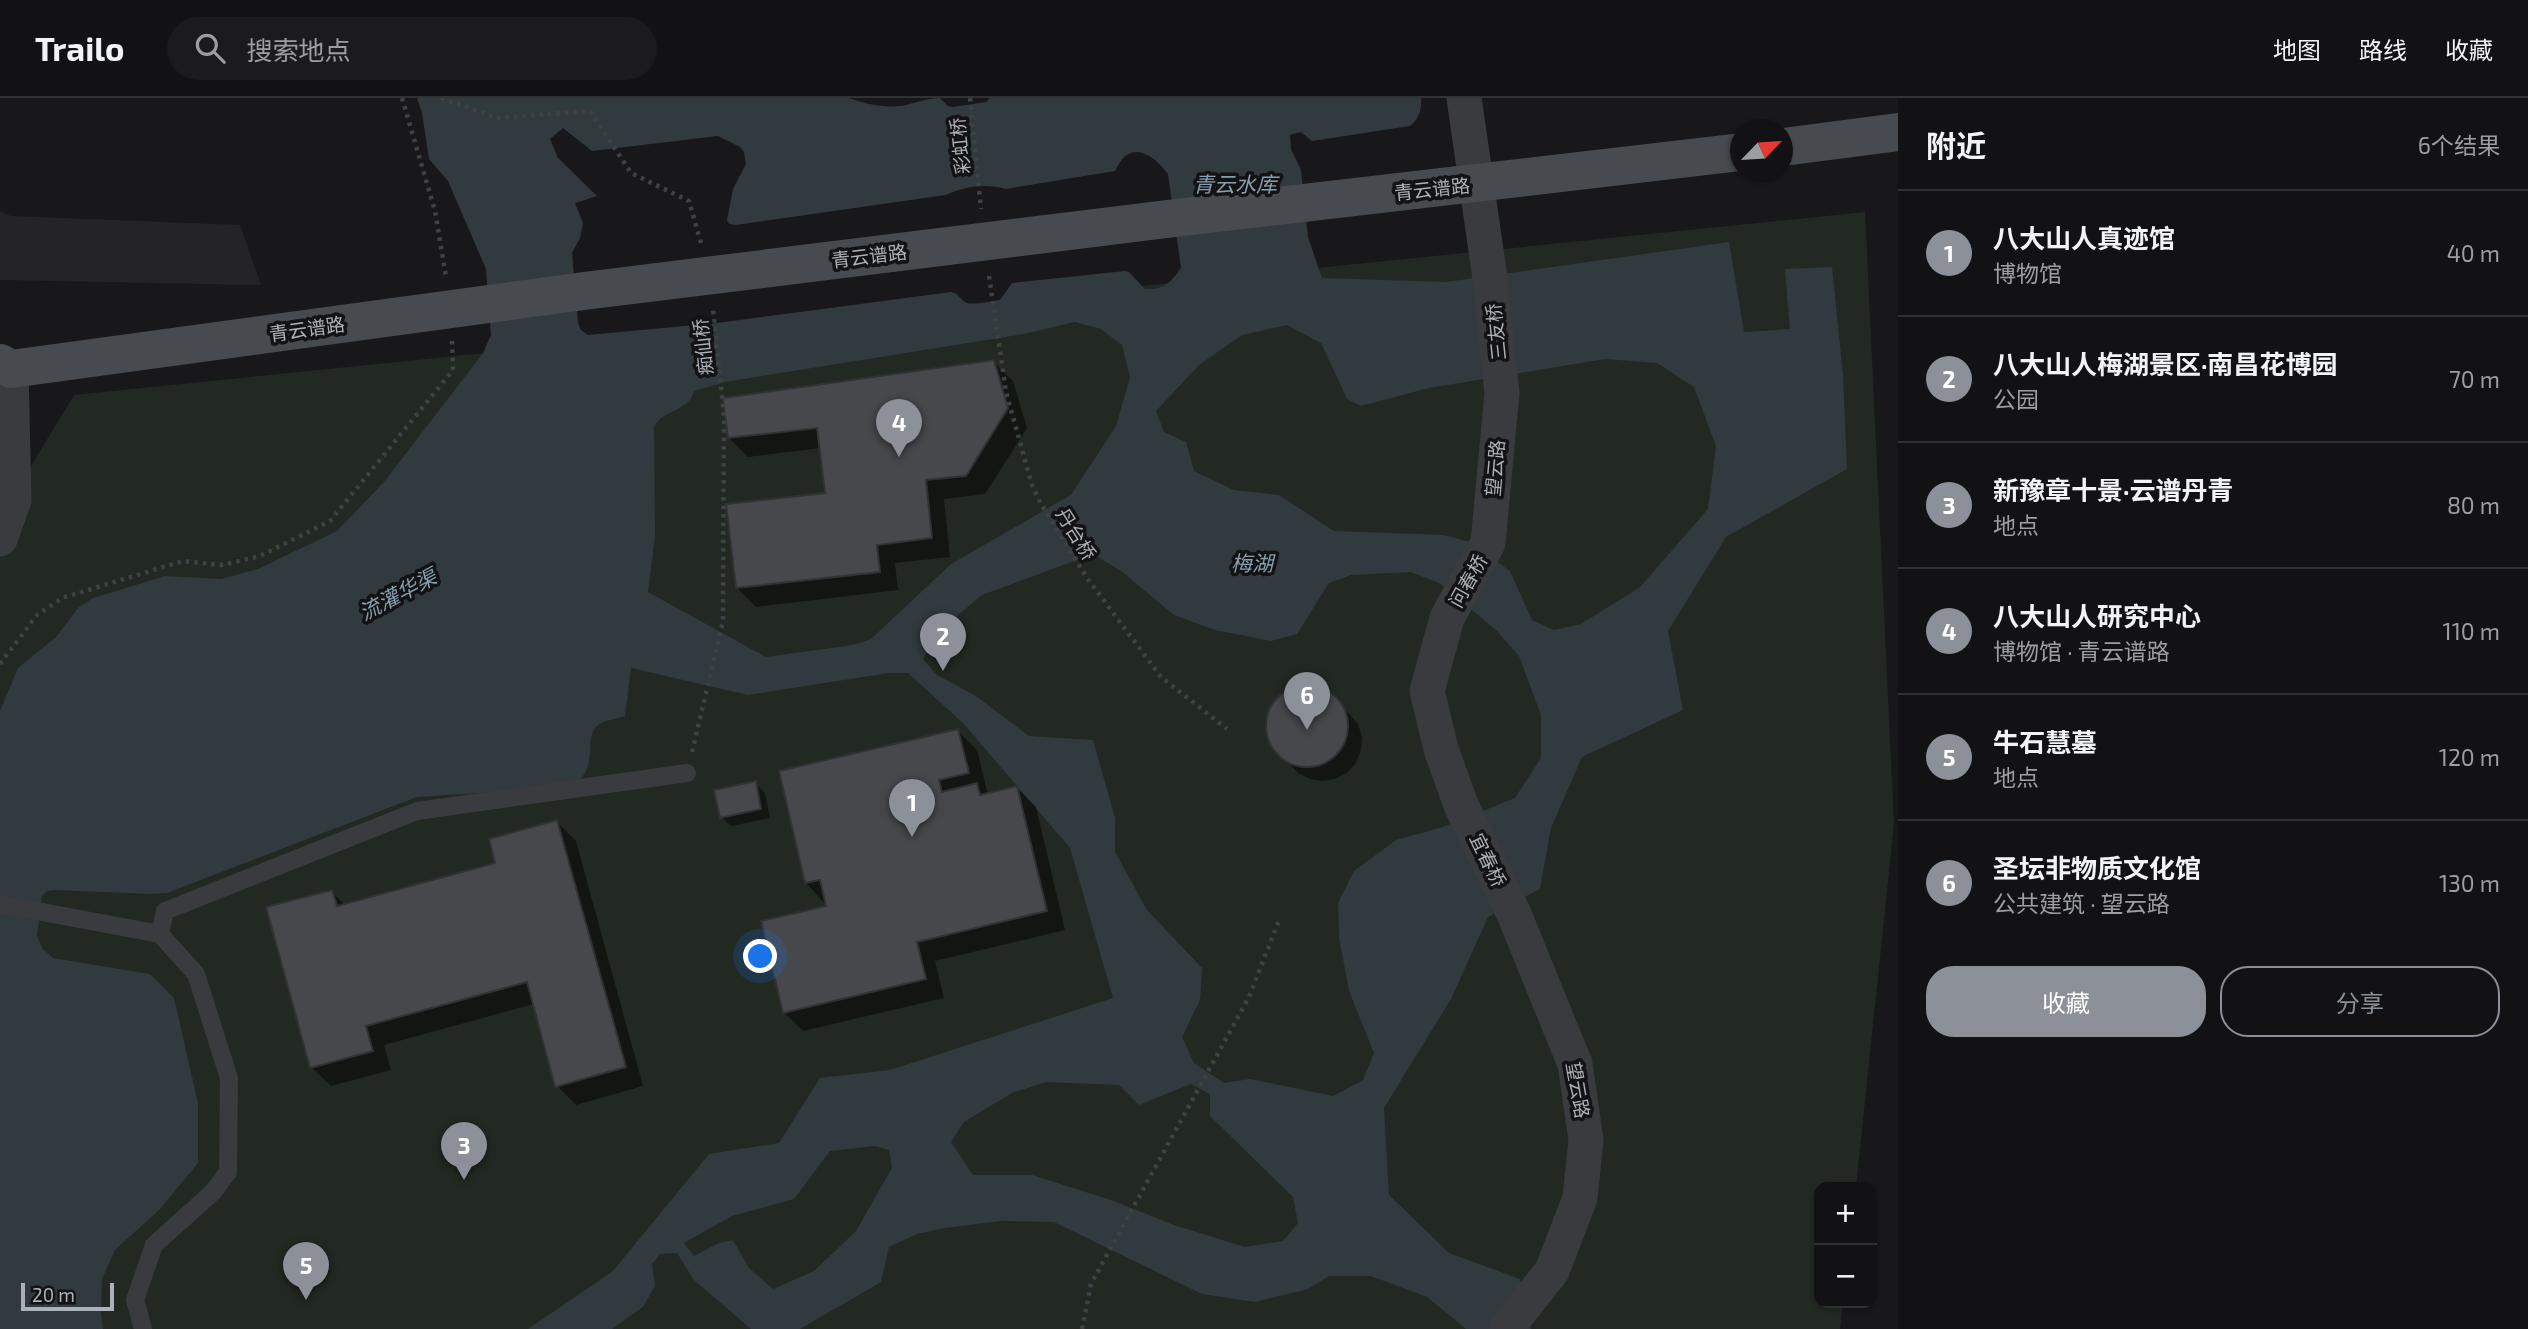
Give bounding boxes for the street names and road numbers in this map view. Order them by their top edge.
street label: 彩虹桥 [945,116,974,176]
street label: 青云谱路 [1393,173,1471,204]
street label: 青云谱路 [830,239,908,272]
street label: 三友桥 [1481,302,1510,362]
street label: 青云谱路 [268,312,346,345]
street label: 痴仙桥 [688,317,717,377]
street label: 望云路 [1481,439,1508,497]
street label: 丹台桥 [1052,503,1101,564]
street label: 问春桥 [1444,550,1491,611]
street label: 宜春桥 [1466,829,1511,890]
street label: 望云路 [1562,1060,1595,1120]

